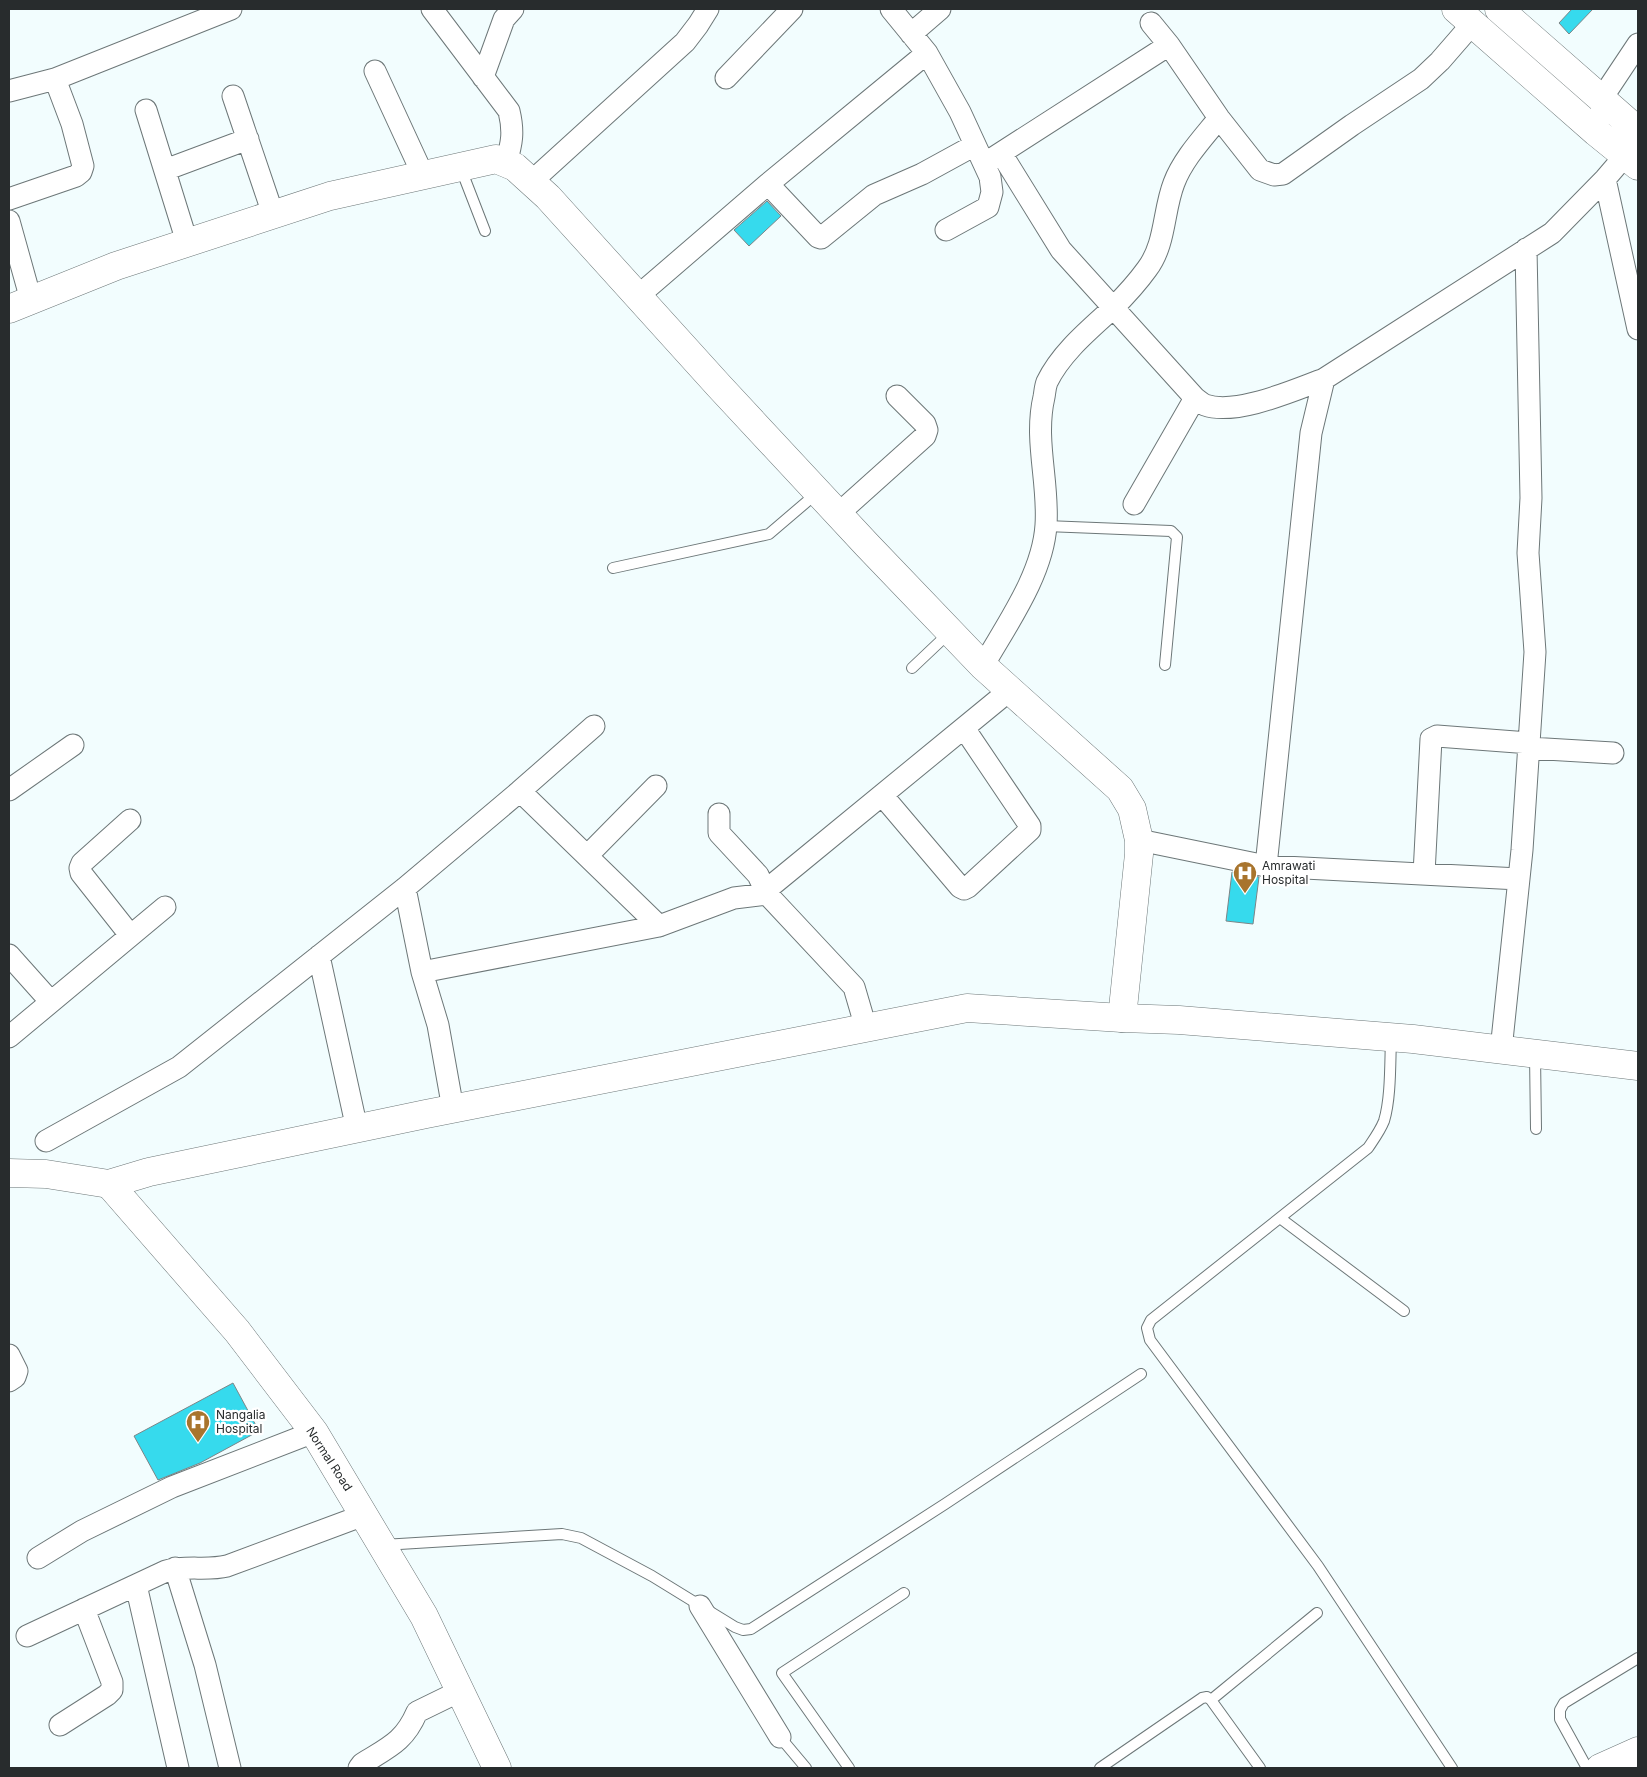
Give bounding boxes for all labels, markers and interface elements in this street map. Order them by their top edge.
place label: Amrawati Hospital [1262,858,1316,887]
hospital icon: Amrawati Hospital [1232,860,1258,894]
place label: Nangalia Hospital [216,1407,266,1436]
hospital icon: Nangalia Hospital [185,1409,211,1443]
street label: Normal Road [303,1424,356,1494]

